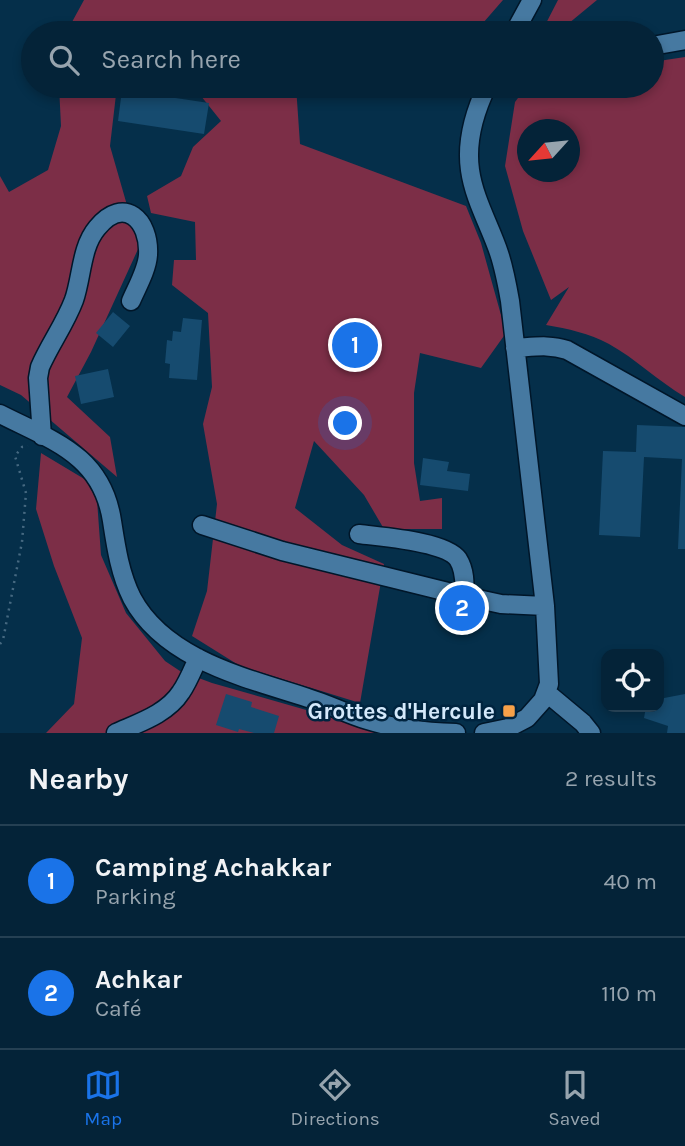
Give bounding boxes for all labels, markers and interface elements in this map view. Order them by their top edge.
search box [21,21,664,98]
icon: search [45,41,83,79]
text: Search here [101,44,241,75]
north arrow [517,119,580,182]
pin: 1 [332,319,378,371]
your location [328,406,362,440]
pin: 2 [439,582,485,634]
map controls [601,649,664,712]
button: locate [601,649,664,712]
place label: Grottes d'Hercule [308,698,495,725]
marker: Grottes d'Hercule [501,703,517,719]
text: Nearby [28,761,128,797]
text: 2 results [565,765,657,792]
text: Camping Achakkar [95,852,331,883]
text: 1 [47,868,55,895]
text: 40 m [604,868,657,895]
text: Parking [95,883,175,910]
text: Achkar [95,964,182,995]
text: 2 [44,980,58,1007]
text: 110 m [601,980,657,1007]
text: Café [95,995,141,1022]
tab: Map [84,1066,122,1130]
tab: Directions [291,1066,380,1130]
tab: Saved [548,1066,601,1130]

